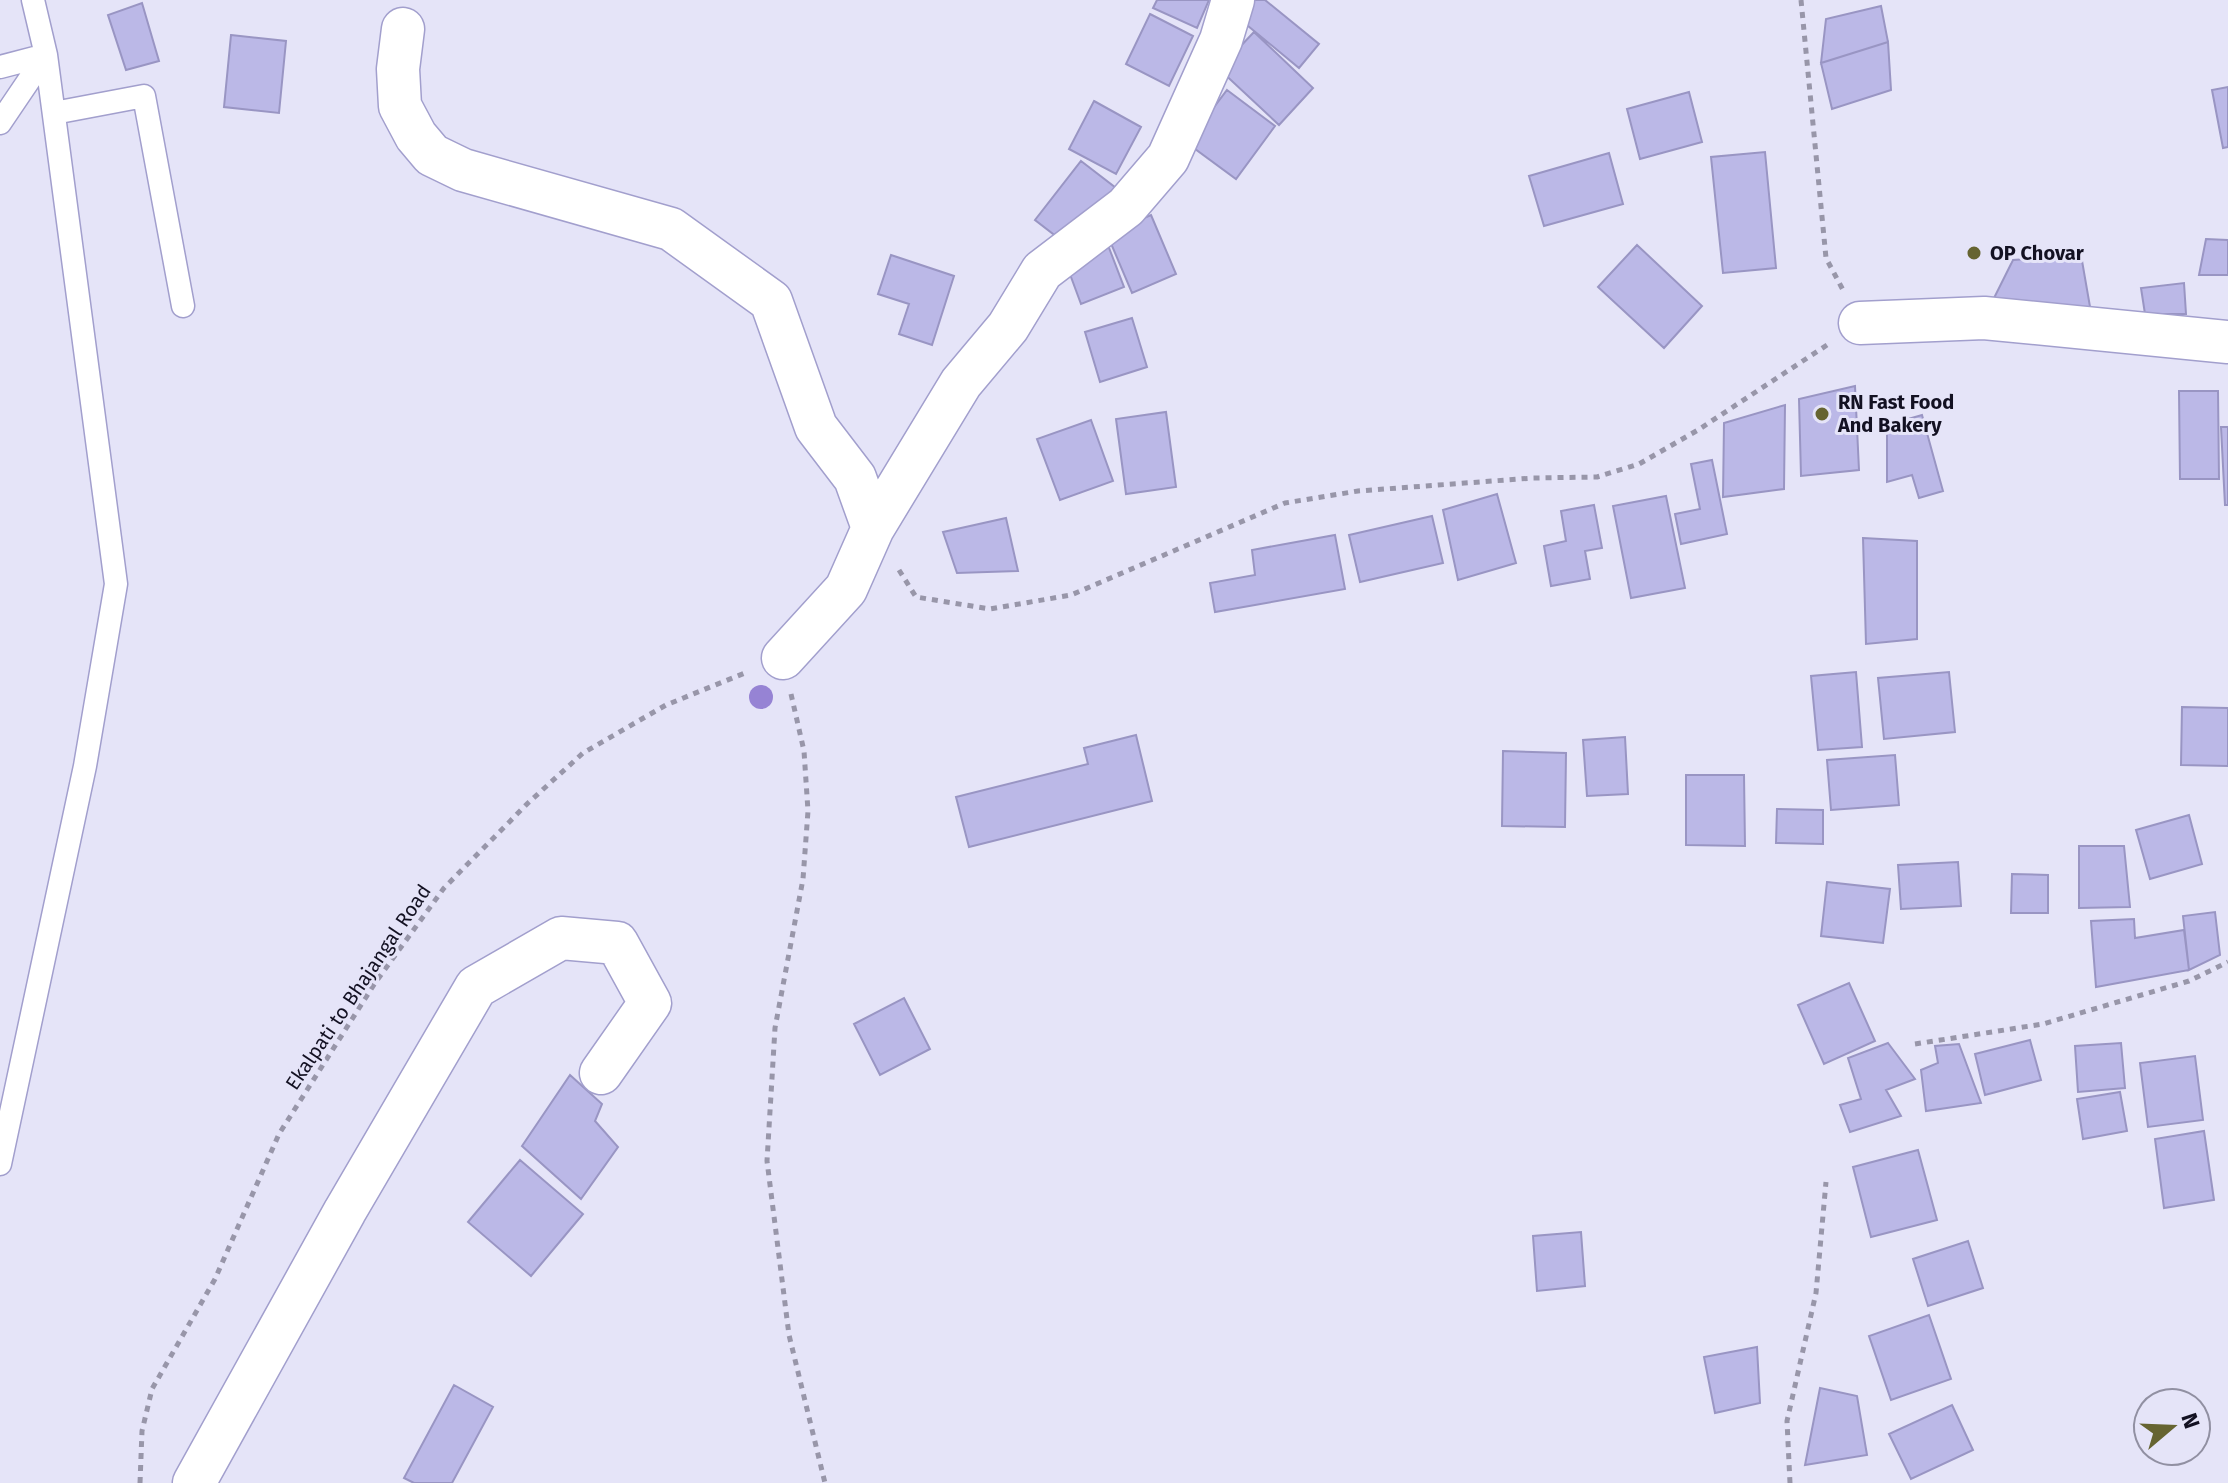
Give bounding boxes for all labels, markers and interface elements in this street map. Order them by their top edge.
place label: OP Chovar [1990,241,2085,265]
marker: OP Chovar [1965,244,1983,262]
place label: RN Fast Food And Bakery [1837,390,1954,437]
marker: RN Fast Food And Bakery [1813,405,1831,423]
street label: Ekalpati to Bhajangal Road [280,880,436,1094]
north arrow [2132,1387,2212,1467]
text: N [2175,1409,2206,1432]

